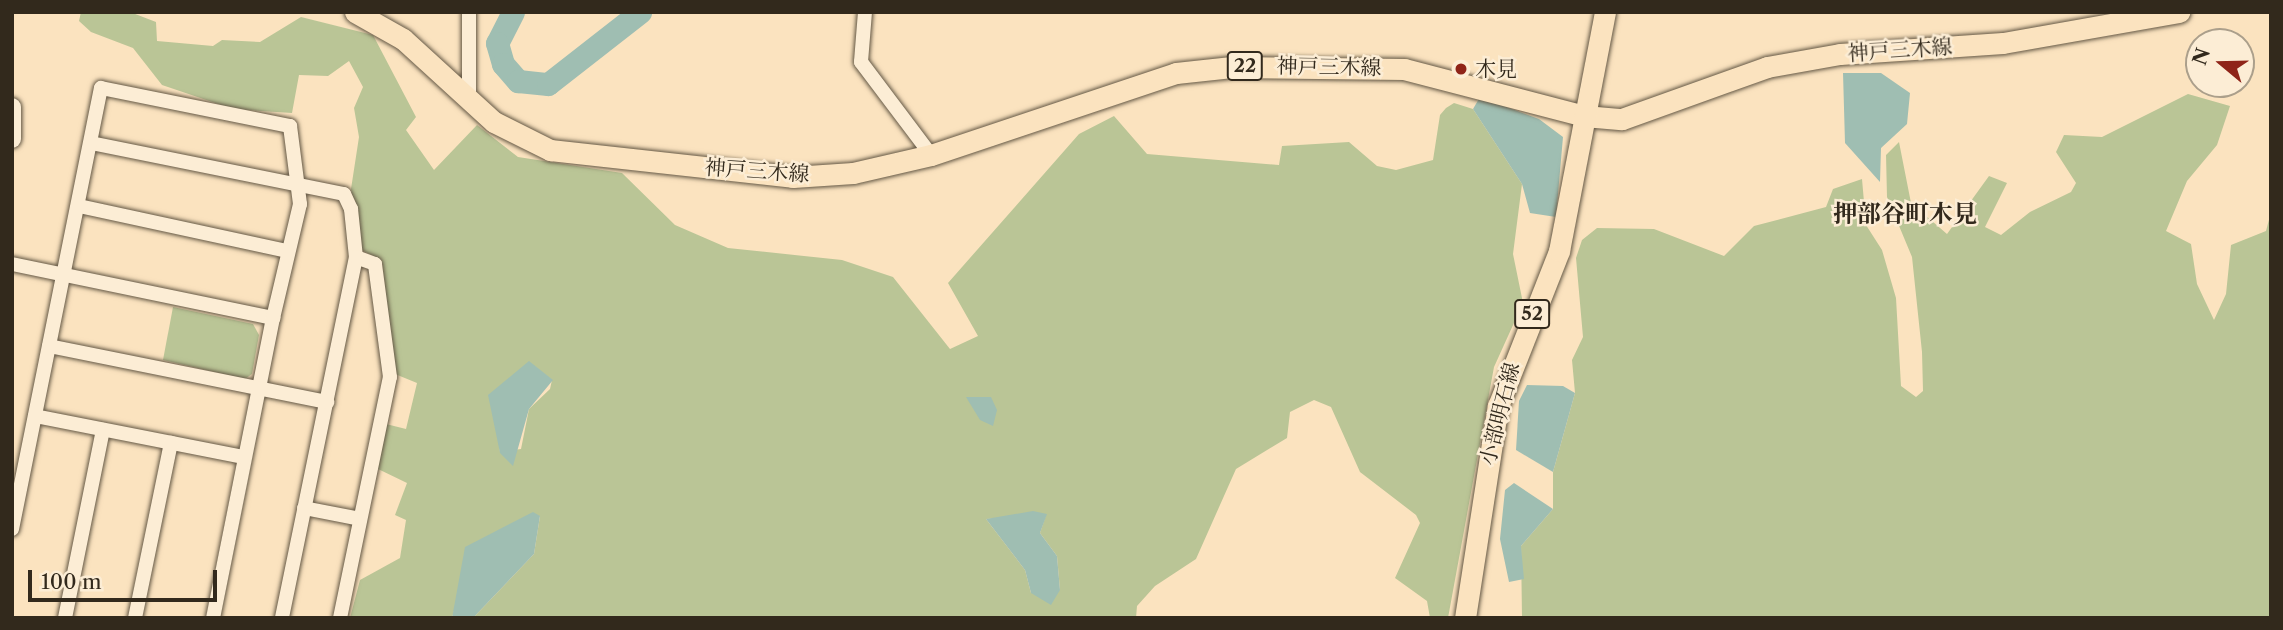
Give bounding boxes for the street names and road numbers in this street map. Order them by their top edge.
street label: 神戸三木線 [1847,34,1953,66]
road number: 22 [1226,50,1264,82]
street label: 神戸三木線 [1276,53,1382,81]
street label: 神戸三木線 [704,155,810,187]
road number: 52 [1513,298,1551,330]
street label: 小部明石線 [1475,360,1525,468]

